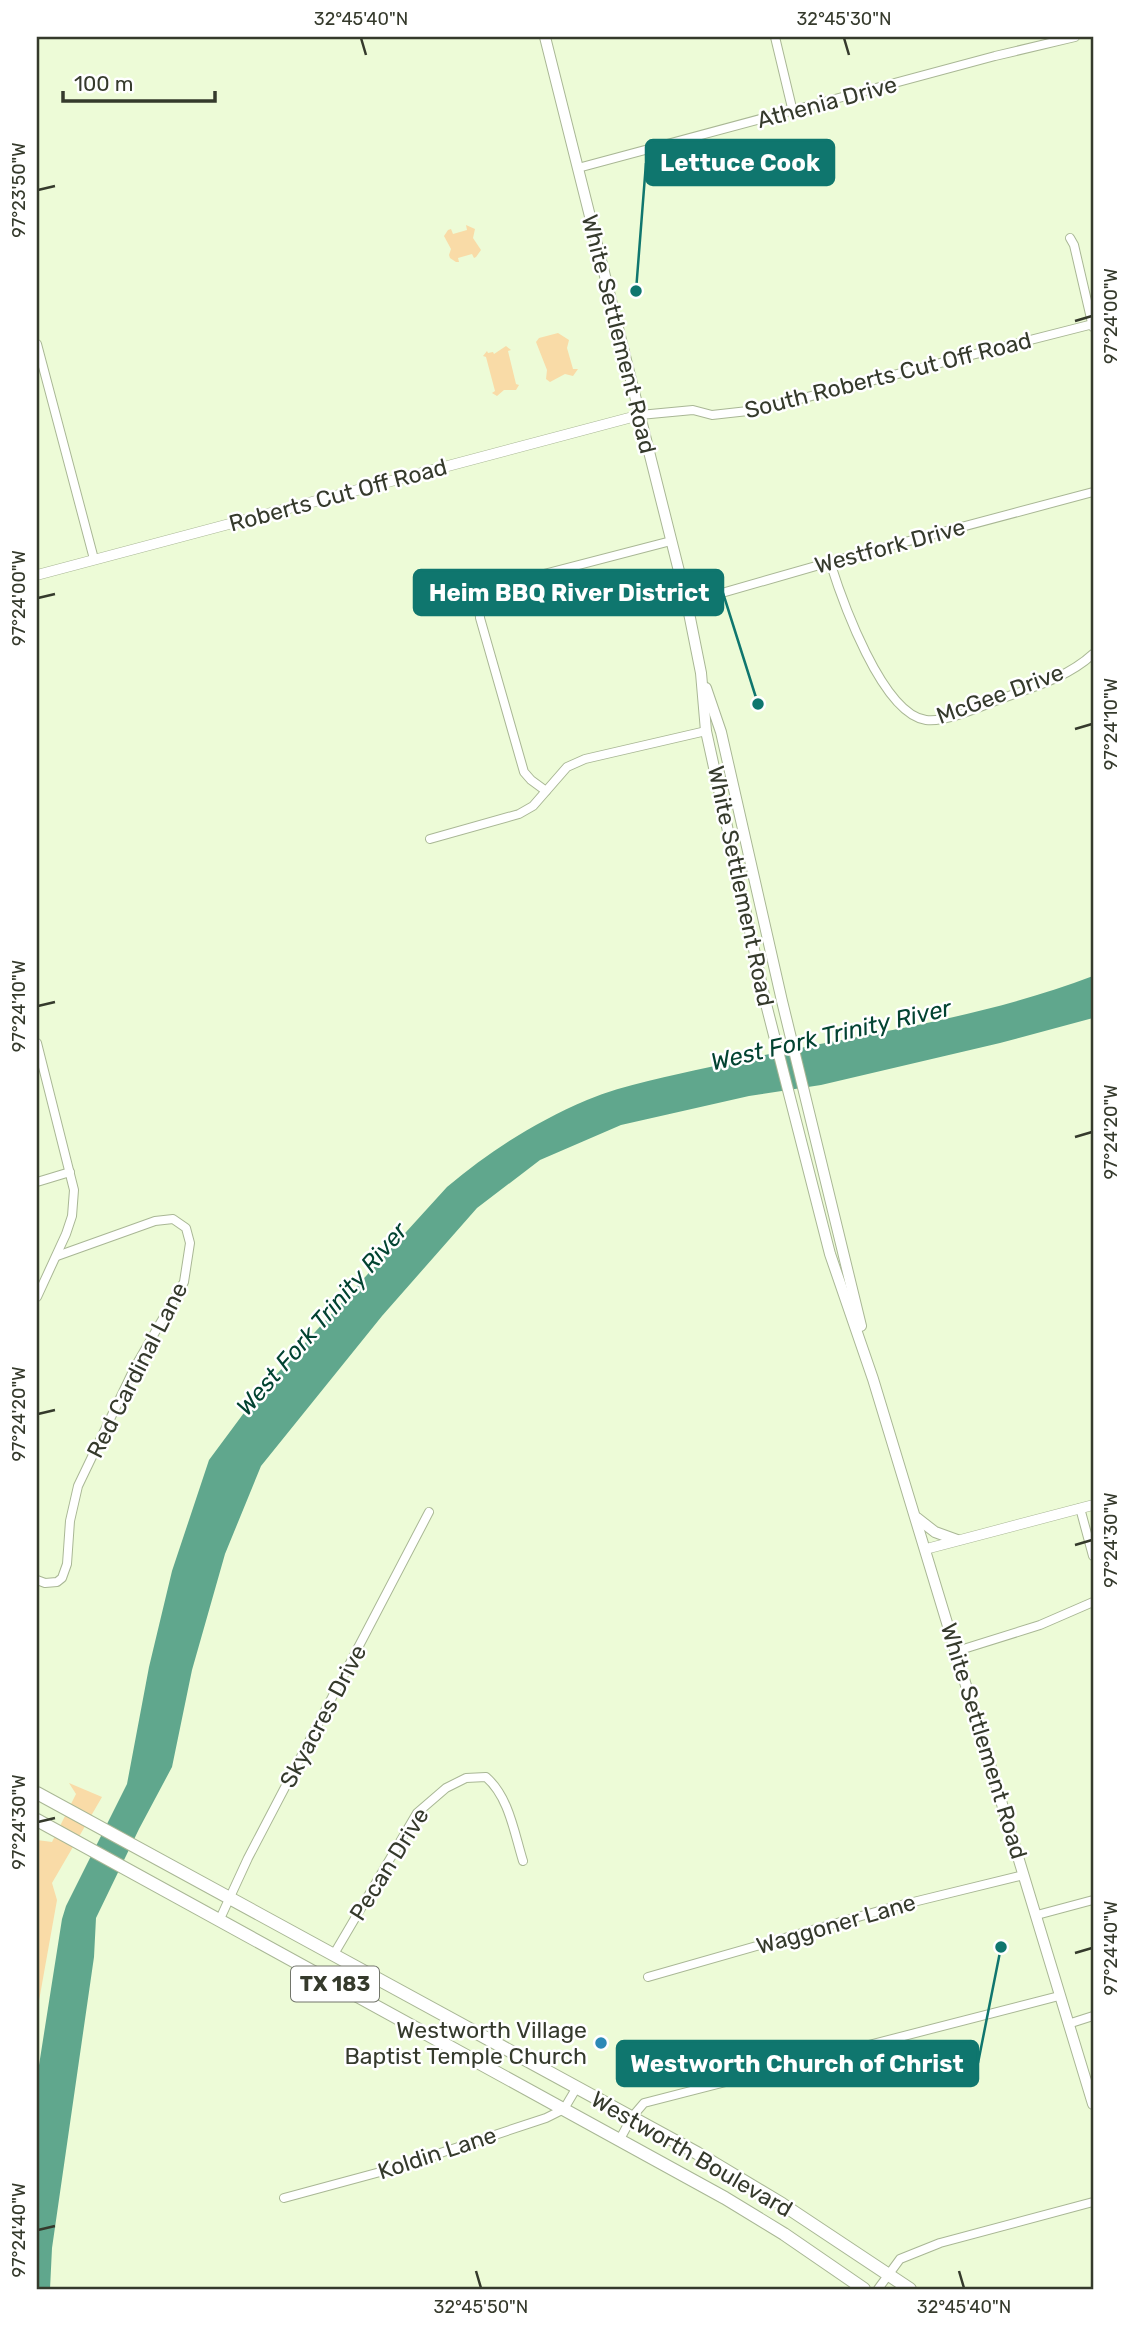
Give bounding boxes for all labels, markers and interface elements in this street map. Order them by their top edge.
text: 32°45'40"N [314,8,408,30]
text: 32°45'30"N [797,8,891,30]
scale bar [63,60,215,104]
street label: Athenia Drive [754,70,900,134]
text: 100 m [74,71,133,96]
callout: Lettuce Cook [646,140,834,185]
text: 97°23'50"W [8,142,30,238]
text: Lettuce Cook [660,149,820,177]
street label: White Settlement Road [576,212,662,456]
text: 97°24'00"W [1100,268,1122,364]
street label: South Roberts Cut Off Road [742,326,1034,424]
street label: Roberts Cut Off Road [226,452,450,538]
street label: Westfork Drive [812,512,968,580]
text: 97°24'00"W [8,550,30,646]
callout: Heim BBQ River District [414,570,723,615]
text: Heim BBQ River District [429,579,709,607]
street label: McGee Drive [933,658,1067,730]
text: 97°24'10"W [1100,678,1122,770]
street label: White Settlement Road [702,763,780,1009]
text: 97°24'10"W [8,960,30,1052]
water label: West Fork Trinity River [708,993,955,1076]
text: 97°24'20"W [1100,1084,1122,1180]
water label: West Fork Trinity River [231,1216,414,1421]
street label: Red Cardinal Lane [81,1278,193,1462]
text: 97°24'20"W [8,1366,30,1462]
text: 97°24'30"W [1100,1492,1122,1588]
street label: White Settlement Road [935,1620,1033,1862]
street label: Skyacres Drive [274,1640,372,1792]
text: 97°24'30"W [8,1774,30,1870]
street label: Pecan Drive [343,1802,435,1926]
street label: Waggoner Lane [753,1888,919,1960]
text: 97°24'40"W [1100,1901,1122,1995]
road number: TX 183 [291,1966,379,2002]
place label: Westworth Village Baptist Temple Church [344,2016,587,2070]
marker: Westworth Village Baptist Temple Church [593,2035,609,2051]
callout: Westworth Church of Christ [617,2041,978,2086]
text: Westworth Church of Christ [630,2050,964,2078]
street label: Westworth Boulevard [586,2085,798,2223]
street label: Koldin Lane [374,2121,500,2185]
text: 97°24'40"W [8,2183,30,2277]
text: 32°45'50"N [434,2296,528,2318]
text: 32°45'40"N [917,2296,1011,2318]

